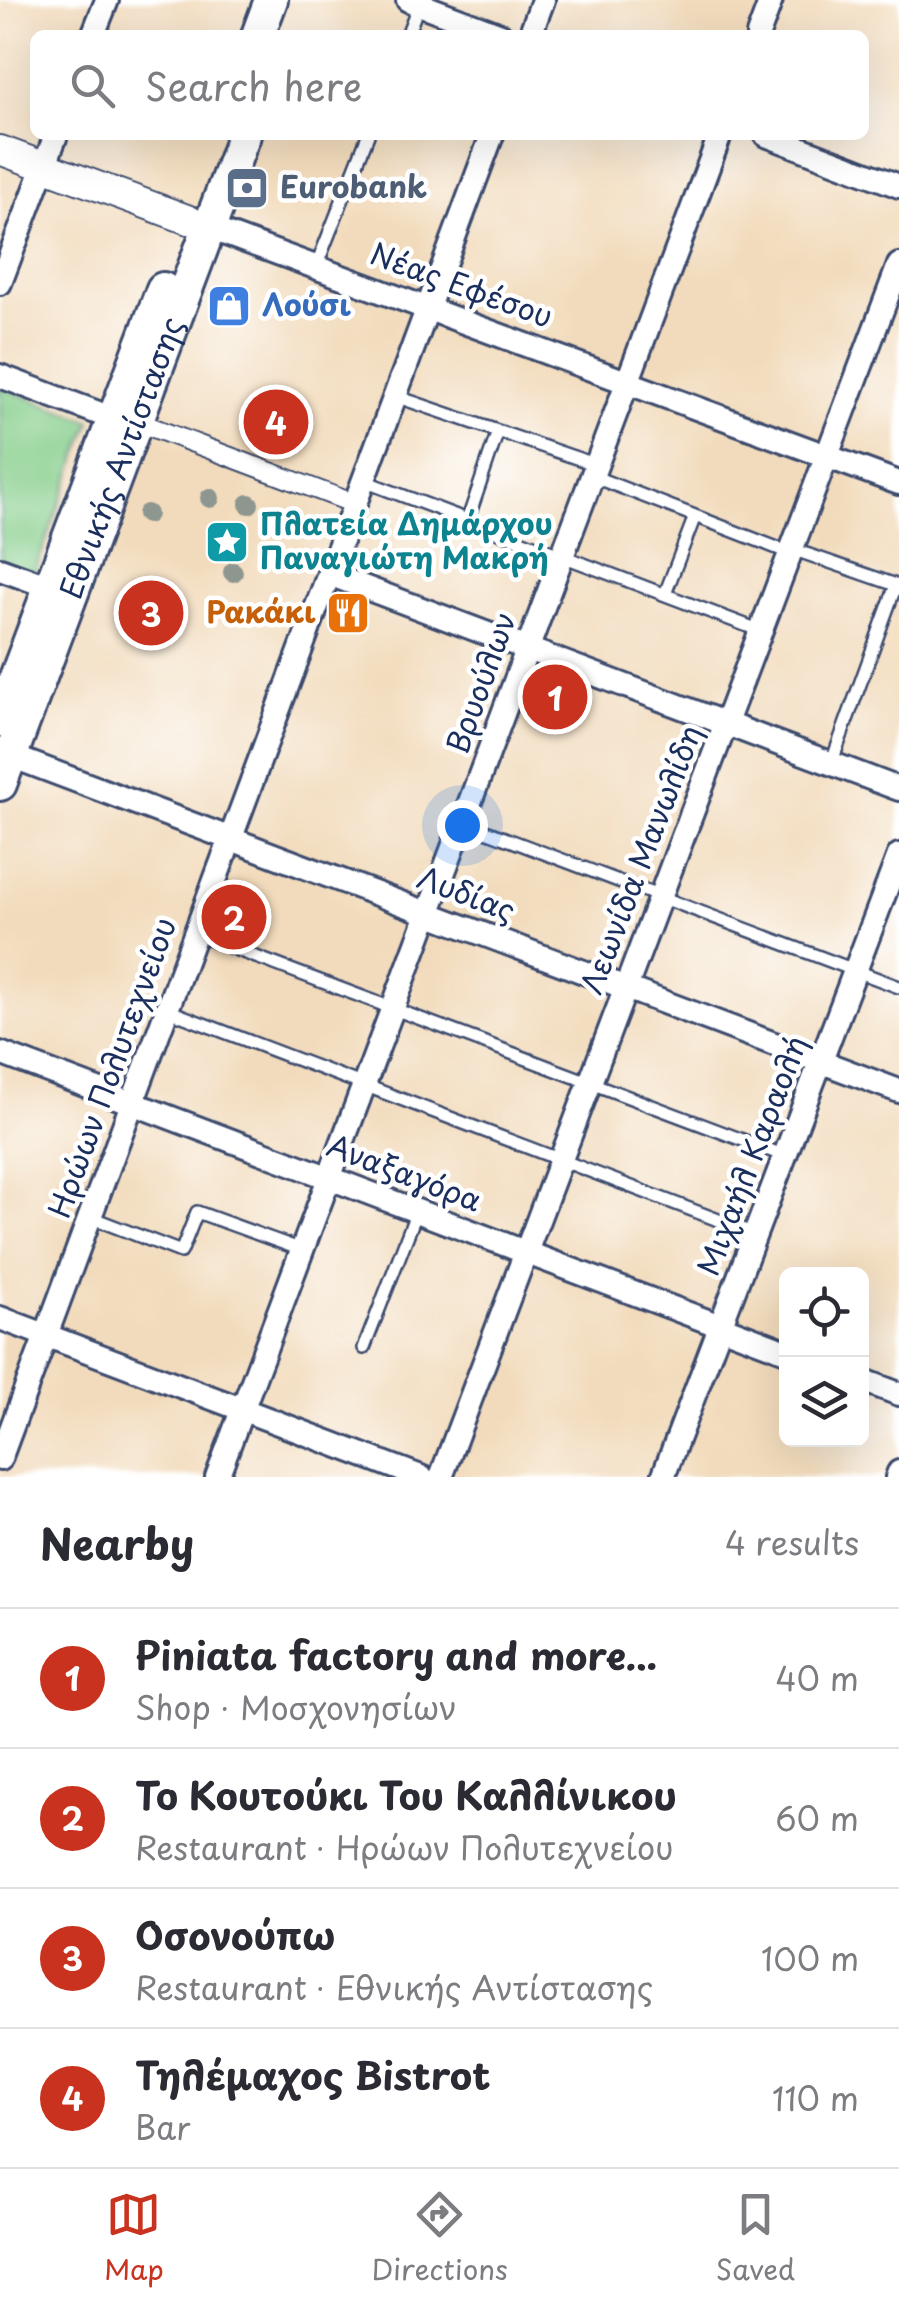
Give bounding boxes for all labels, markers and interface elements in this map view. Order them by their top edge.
search box [30,30,869,140]
text: Search here [145,57,362,114]
icon: search [65,58,120,113]
place label: Eurobank [280,163,427,208]
bank icon: Eurobank [224,165,270,211]
street label: Νέας Εφέσου [364,230,559,338]
place label: Λούσι [262,281,351,326]
shop icon: Λούσι [206,283,252,329]
street label: Εθνικής Αντίστασης [47,310,194,605]
pin: 4 [244,384,308,460]
place label: Πλατεία Δημάρχου Παναγιώτη Μακρή [260,500,553,579]
place icon: Πλατεία Δημάρχου Παναγιώτη Μακρή [204,519,250,565]
pin: 3 [118,576,184,650]
place label: Ρακάκι [206,588,316,633]
restaurant icon: Ρακάκι [325,590,371,636]
street label: Βρυούλων [433,605,526,759]
pin: 1 [522,660,588,734]
street label: Λεωνίδα Μανωλίδη [568,718,712,1000]
your location [437,800,488,851]
street label: Λυδίας [411,853,522,932]
pin: 2 [202,880,266,954]
street label: Ηρώων Πολυτεχνείου [35,911,186,1224]
street label: Μιχαήλ Καραολή [684,1029,817,1281]
street label: Αναξαγόρα [321,1122,489,1222]
map controls [779,1267,869,1447]
button: locate [779,1267,869,1357]
button: layers [779,1357,869,1447]
text: Nearby [40,1511,194,1574]
text: 4 results [725,1518,859,1566]
text: Piniata factory and more... [135,1626,657,1683]
text: 1 [65,1654,80,1702]
text: 40 m [775,1654,859,1702]
text: Shop · Μοσχονησίων [135,1683,457,1731]
text: Το Κουτούκι Του Καλλίνικου [135,1766,677,1823]
text: 2 [61,1794,84,1842]
text: 60 m [775,1794,859,1842]
text: Restaurant · Ηρώων Πολυτεχνείου [135,1823,673,1871]
text: Οσονούπω [135,1906,336,1963]
text: 3 [62,1934,83,1982]
text: 100 m [761,1934,859,1982]
text: Restaurant · Εθνικής Αντίστασης [135,1963,653,2011]
text: Τηλέμαχος Bistrot [135,2046,490,2103]
text: 4 [62,2074,83,2122]
text: 110 m [772,2074,859,2122]
text: Bar [135,2103,191,2151]
tab: Map [104,2187,164,2290]
tab: Directions [372,2187,508,2290]
tab: Saved [716,2187,795,2290]

